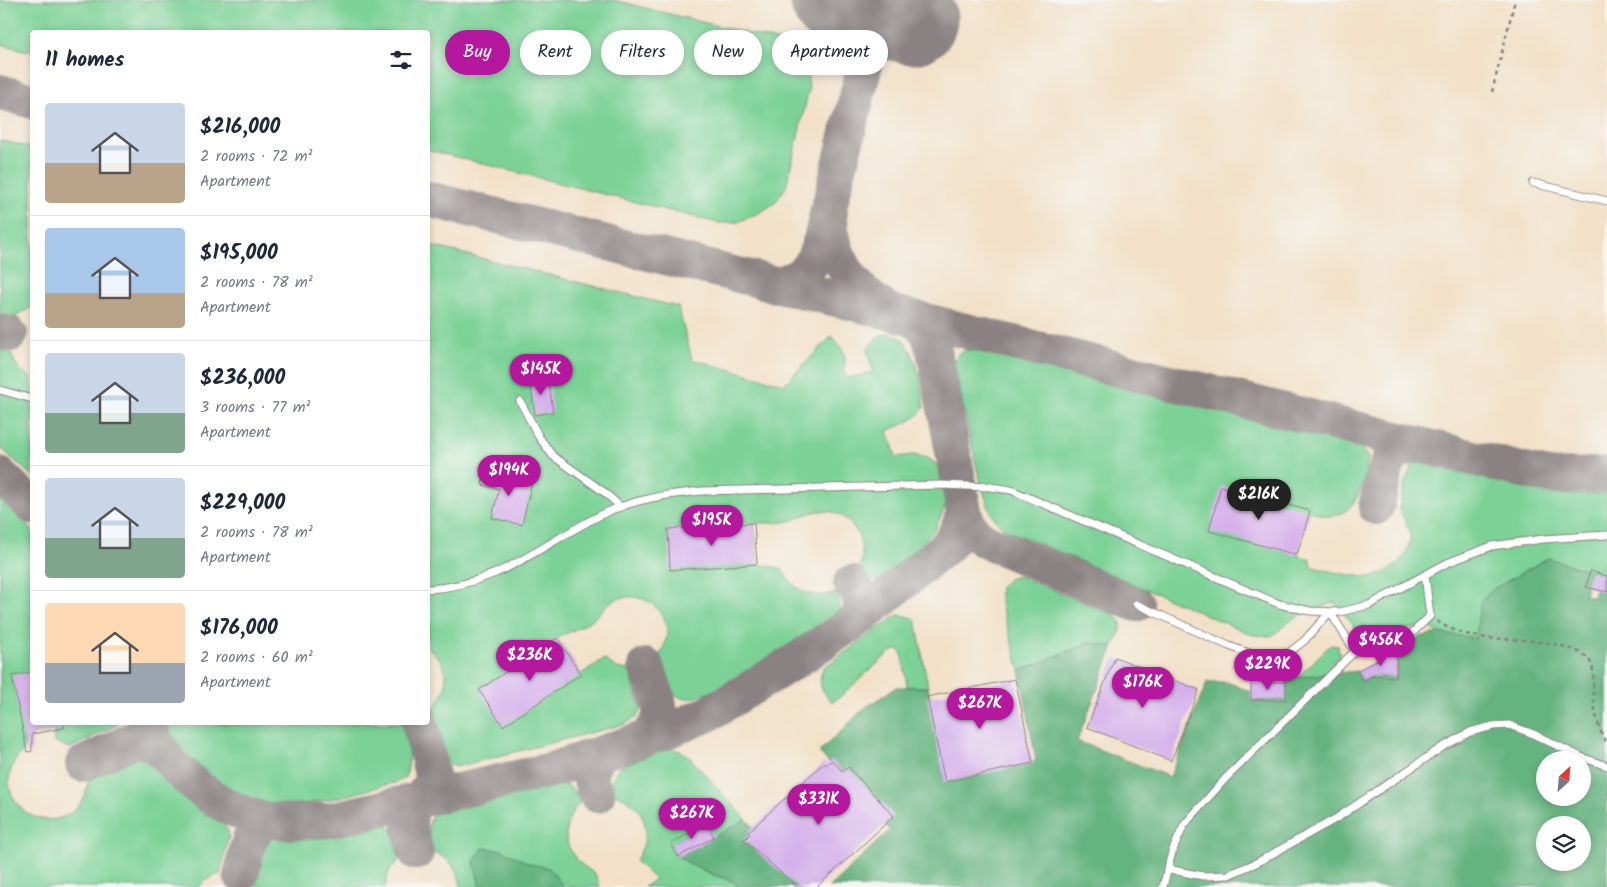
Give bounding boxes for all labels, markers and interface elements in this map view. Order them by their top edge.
chip: Buy [445,30,510,75]
chip: Rent [520,30,591,75]
chip: Filters [601,30,684,75]
chip: New [694,30,762,75]
chip: Apartment [772,30,888,75]
text: 11 homes [45,44,124,77]
icon: filters [387,46,415,74]
text: $216,000 [200,111,280,144]
icon: home [85,123,145,183]
text: 2 rooms · 72 m² [200,144,312,169]
text: Apartment [200,169,271,194]
text: $195,000 [200,237,278,270]
icon: home [85,248,145,308]
text: 2 rooms · 78 m² [200,270,313,295]
text: Apartment [200,295,271,320]
pin: $145K [506,354,576,396]
text: $145K [521,357,561,382]
text: $236,000 [200,362,285,395]
icon: home [85,373,145,433]
text: 3 rooms · 77 m² [200,395,310,420]
text: Apartment [200,420,271,445]
pin: $194K [474,454,544,497]
text: $194K [489,458,529,483]
pin: $216K [1224,478,1294,521]
text: $216K [1238,482,1280,507]
text: $229,000 [200,487,285,520]
icon: home [85,498,145,558]
pin: $195K [677,504,747,547]
text: $195K [692,508,732,533]
text: 2 rooms · 78 m² [200,520,313,545]
text: Apartment [200,545,271,570]
text: $176,000 [200,612,278,645]
icon: home [85,623,145,683]
pin: $456K [1346,624,1416,667]
text: $456K [1359,628,1403,653]
pin: $236K [495,640,565,682]
text: $236K [507,643,553,668]
text: 2 rooms · 60 m² [200,645,313,670]
pin: $229K [1233,648,1303,691]
text: $229K [1245,652,1291,677]
pin: $176K [1108,666,1178,709]
text: Apartment [200,670,271,695]
text: $176K [1123,670,1163,695]
pin: $267K [945,688,1015,730]
text: $267K [958,691,1002,716]
north arrow [1536,751,1591,806]
map controls [1536,751,1591,871]
pin: $331K [784,784,854,826]
text: $331K [798,787,840,812]
pin: $267K [657,798,727,840]
text: $267K [670,801,714,826]
button: layers [1536,816,1591,871]

